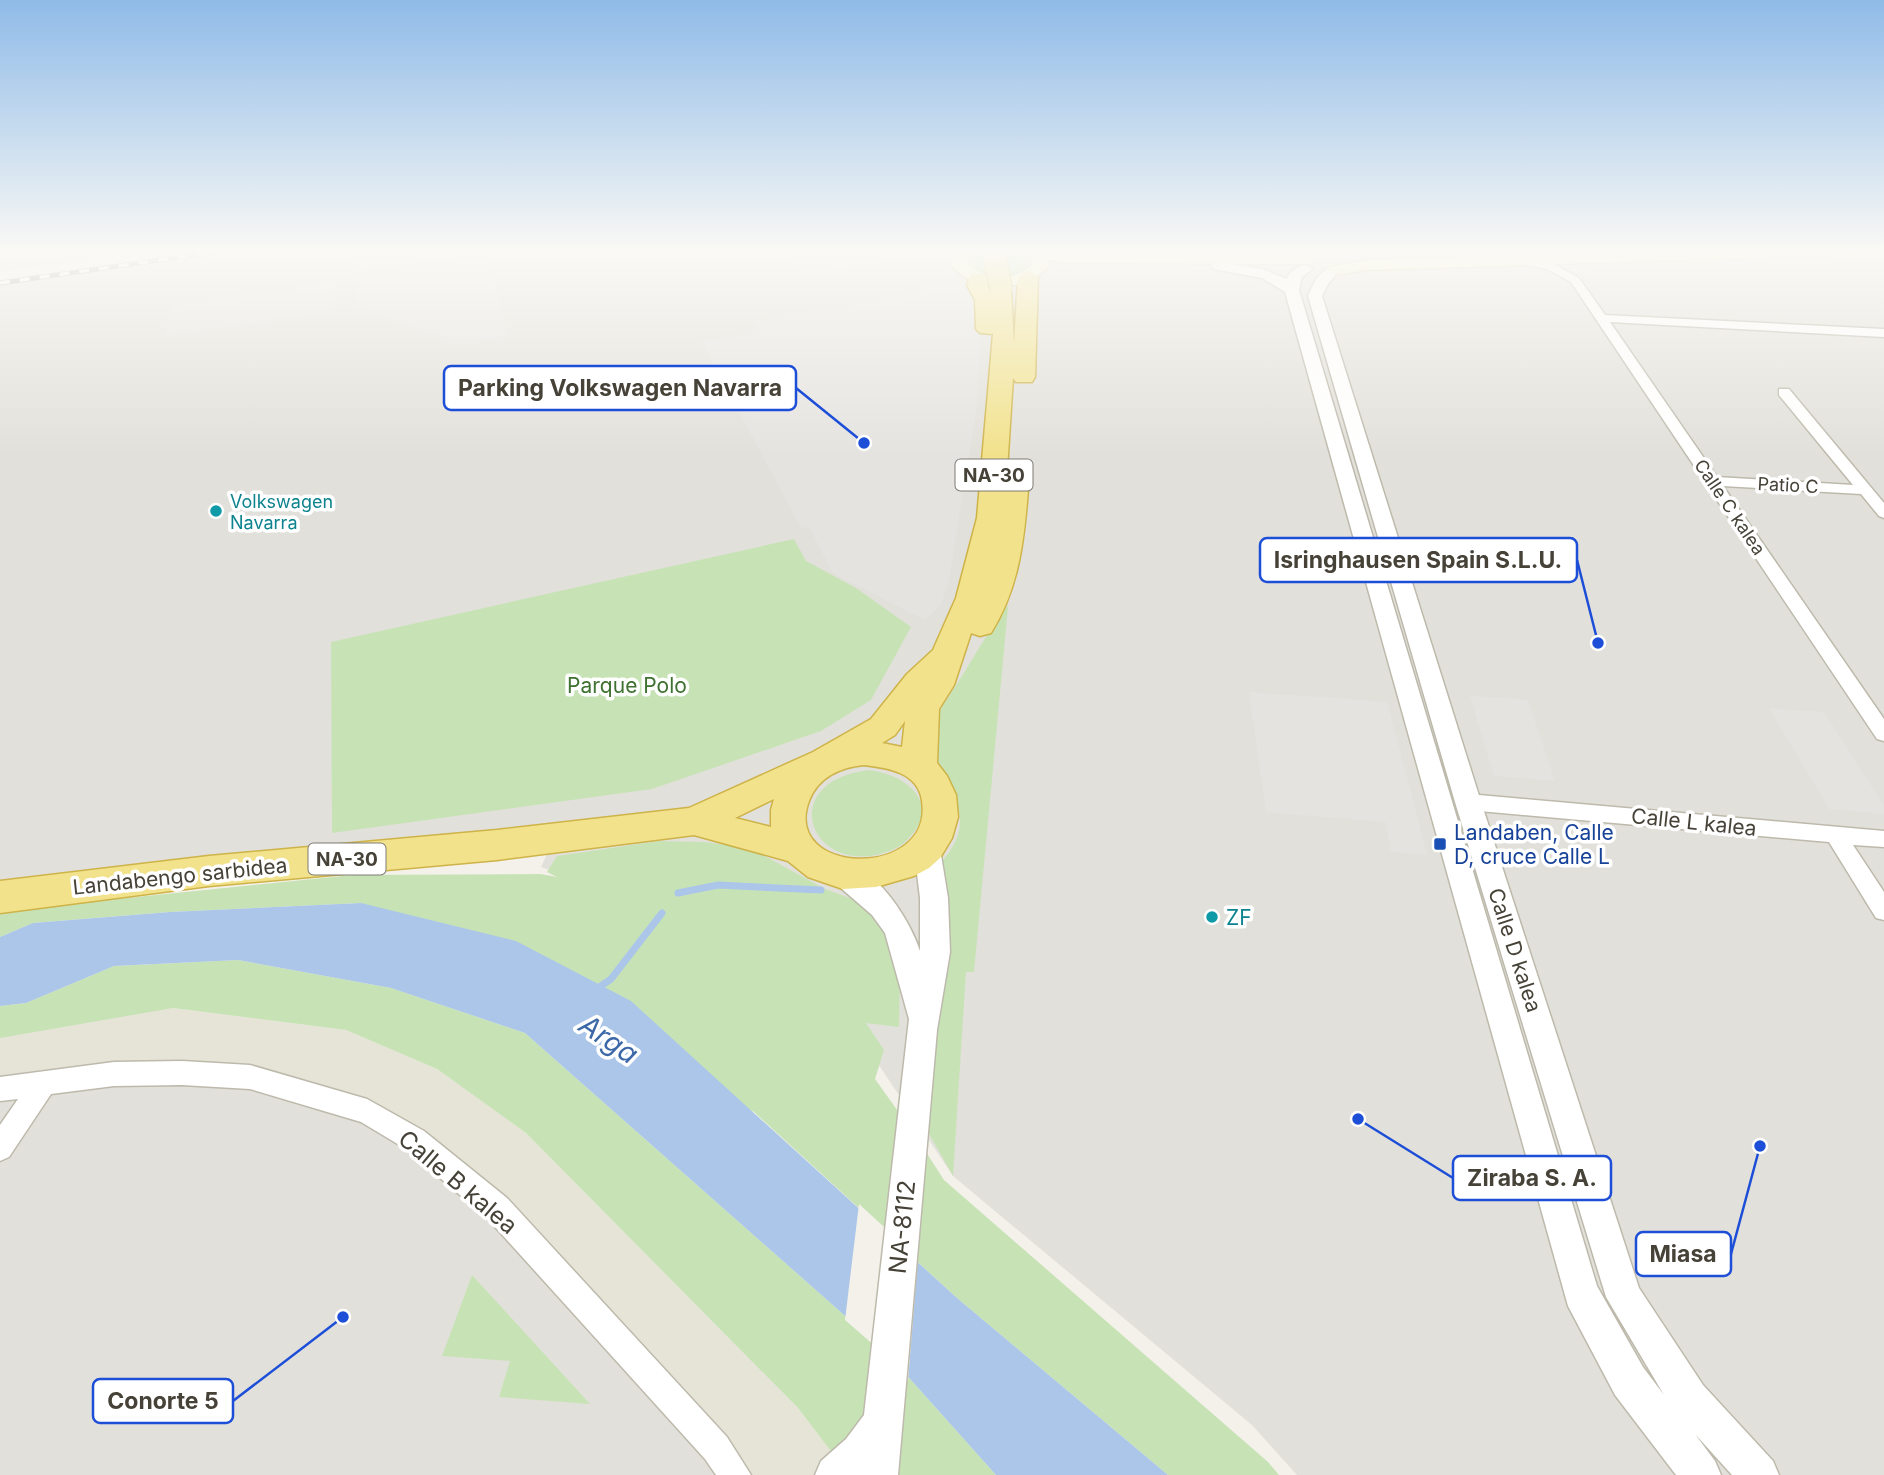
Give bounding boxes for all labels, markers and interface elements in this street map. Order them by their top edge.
callout: Parking Volkswagen Navarra [444,366,796,410]
text: Parking Volkswagen Navarra [458,374,782,402]
street label: Calle C kalea [1690,455,1770,559]
road number: NA-30 [956,460,1032,490]
street label: Patio C [1757,473,1819,497]
place label: Volkswagen Navarra [230,491,333,533]
marker: Volkswagen Navarra [208,503,224,519]
callout: Isringhausen Spain S.L.U. [1260,538,1577,582]
text: Isringhausen Spain S.L.U. [1274,546,1562,574]
park label: Parque Polo [567,673,687,698]
street label: Calle L kalea [1630,803,1758,841]
place label: Landaben, Calle D, cruce Calle L [1454,820,1614,869]
marker: Landaben, Calle D, cruce Calle L [1432,836,1448,852]
road number: NA-30 [308,844,386,874]
street label: Landabengo sarbidea [71,852,289,900]
street label: Calle D kalea [1483,885,1547,1015]
place label: ZF [1226,905,1252,930]
marker: ZF [1204,909,1220,925]
water label: Arga [572,1007,645,1071]
street label: Calle B kalea [393,1124,523,1240]
callout: Ziraba S. A. [1453,1156,1611,1200]
text: Ziraba S. A. [1467,1164,1597,1192]
street label: NA-8112 [883,1179,921,1275]
callout: Miasa [1636,1232,1731,1276]
text: Miasa [1649,1240,1717,1268]
callout: Conorte 5 [93,1379,233,1423]
text: Conorte 5 [107,1387,219,1415]

